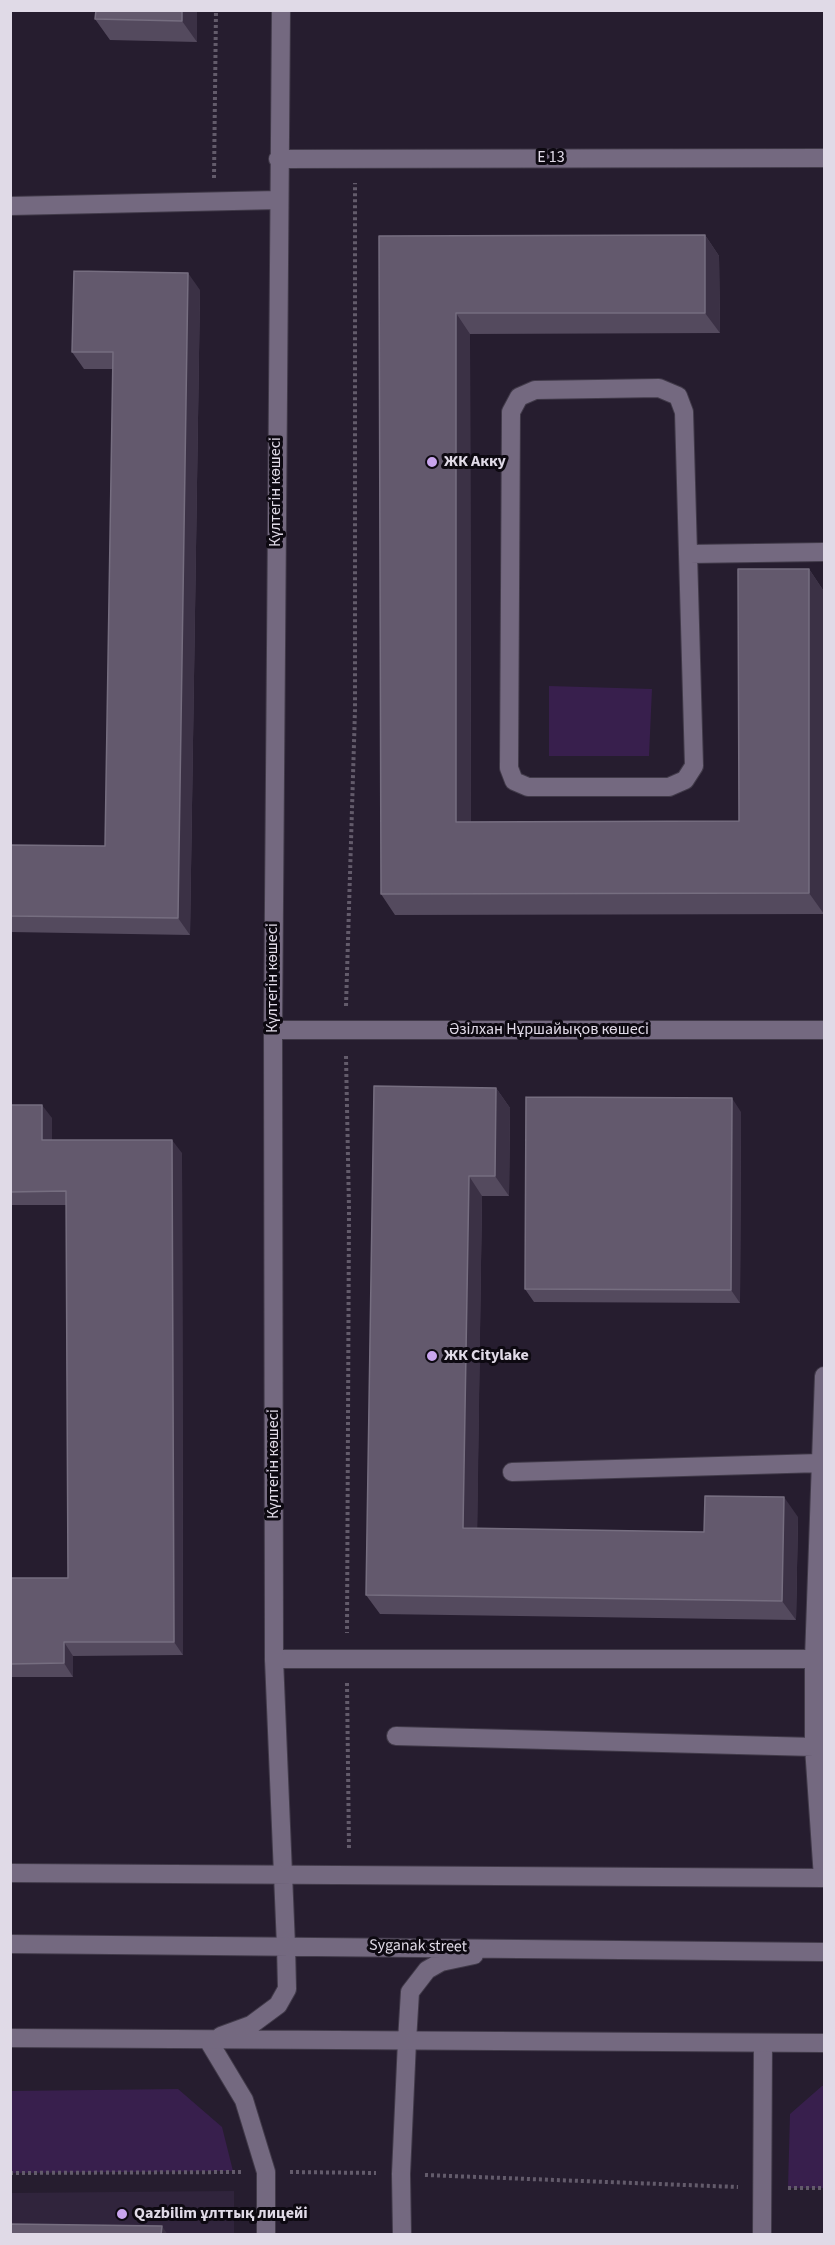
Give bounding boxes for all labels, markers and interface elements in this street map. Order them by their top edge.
street label: E 13 [537,148,565,168]
street label: Күлтегін көшесі [266,437,286,547]
place label: ЖК Акку [444,452,506,472]
marker: ЖК Акку [425,455,439,469]
street label: Күлтегін көшесі [263,923,283,1033]
street label: Әзілхан Нұршайықов көшесі [449,1020,649,1040]
place label: ЖК Citylake [444,1346,529,1366]
marker: ЖК Citylake [425,1349,439,1363]
street label: Күлтегін көшесі [264,1409,284,1519]
street label: Syganak street [369,1937,467,1957]
place label: Qazbilim ұлттық лицейі [134,2204,308,2224]
marker: Qazbilim ұлттық лицейі [115,2207,129,2221]

